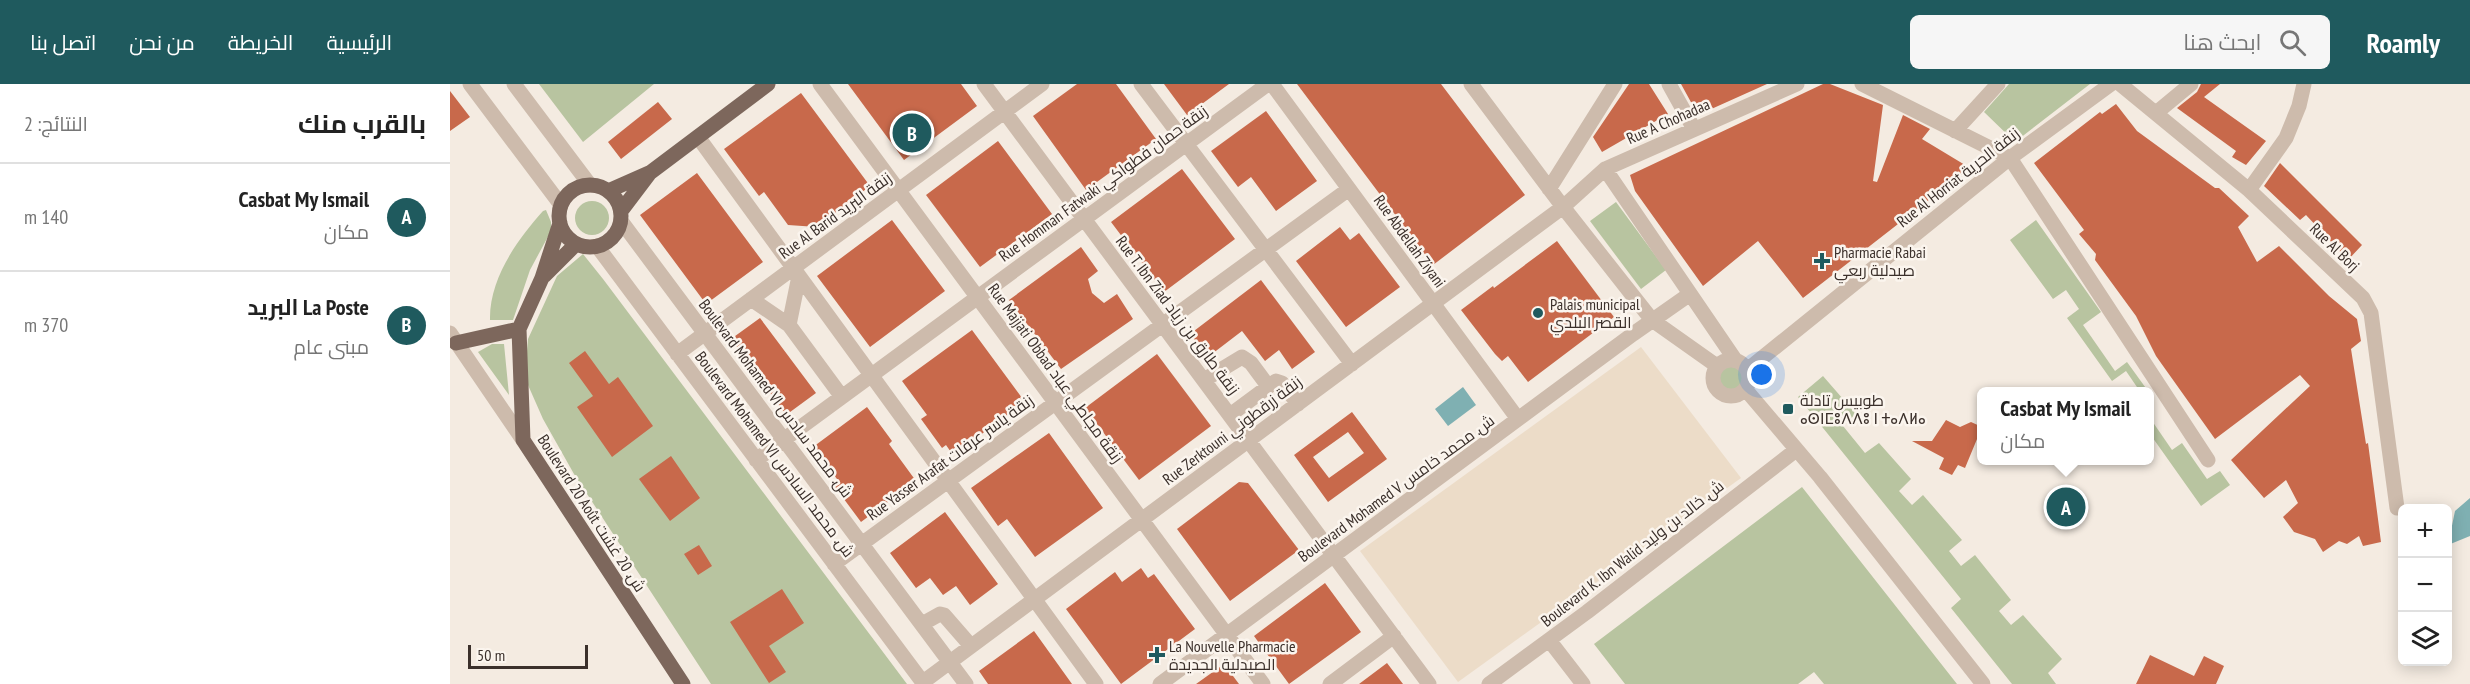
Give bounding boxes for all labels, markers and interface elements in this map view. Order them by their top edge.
search box [1910,15,2330,69]
text: Roamly [2366,24,2440,61]
icon: search [2276,26,2309,59]
text: ابحث هنا [2183,28,2261,56]
text: اتصل بنا [30,29,96,56]
text: من نحن [129,29,195,56]
text: الخريطة [228,29,293,56]
text: الرئيسية [326,29,392,56]
street label: Rue A Chohadaa [1623,94,1713,148]
street label: Rue Homman Fatwaki زنقة حمان فطواكي [995,100,1214,269]
text: بالقرب منك [298,107,426,140]
pin: B [892,110,932,156]
text: النتائج: 2 [24,111,88,137]
street label: Rue Al Horriat زنقة الحرية [1893,123,2023,231]
street label: Rue Al Barid زنقة البريد [775,167,895,263]
text: Casbat My Ismail [238,185,369,213]
street label: Rue Abdellah Ziyani [1370,191,1450,291]
text: 140 m [24,204,68,230]
text: A [401,204,412,230]
text: مكان [324,219,369,245]
street label: Rue Al Borj [2306,219,2364,275]
street label: Rue T. Ibn Ziad زنقة طارق بن زياد [1111,232,1244,399]
place label: Pharmacie Rabai صيدلية ربعي [1834,242,1926,284]
marker: Pharmacie Rabai صيدلية ربعي [1815,254,1829,268]
street label: Rue Majjati Obbad زنقة مجاطي عباد [981,279,1128,469]
text: La Poste البريد [247,293,369,321]
place label: Palais municipal القصر البلدي [1550,294,1640,336]
street label: Boulevard Mohamed VI ش. محمد سادس [694,295,857,502]
marker: Palais municipal القصر البلدي [1531,306,1545,320]
text: 370 m [24,312,68,338]
text: B [402,312,411,338]
text: مبنى عام [294,334,369,360]
street label: Boulevard Mohamed VI ش. محمد السادس [690,347,859,561]
your location [1747,360,1776,389]
street label: Rue Zerktouni زنقة زرقطوني [1158,371,1308,492]
popup [1977,387,2154,465]
street label: Rue Yasser Arafat زنقة ياسر عرفات [863,390,1037,524]
place label: طوبيس تادلة ⴰⵙⵏⵎⵓⴷⴷⵓ ⵏ ⵜⴰⴷⵍⴰ [1800,390,1926,428]
text: Casbat My Ismail [2000,394,2131,422]
marker: طوبيس تادلة ⴰⵙⵏⵎⵓⴷⴷⵓ ⵏ ⵜⴰⴷⵍⴰ [1781,402,1795,416]
street label: Boulevard Mohamed V ش. محمد خامس [1294,410,1499,567]
text: مكان [2000,428,2045,454]
street label: Boulevard 20 Août ش. 20 غشت [533,430,650,596]
street label: Boulevard K. Ibn Walid ش. خالد بن وليد [1537,475,1728,631]
pin: A [2046,484,2086,530]
map controls [2398,504,2452,666]
button: + [2398,504,2452,558]
button: − [2398,558,2452,612]
button: layers [2398,612,2452,666]
place label: La Nouvelle Pharmacie الصيدلية الجديدة [1169,636,1296,674]
scale bar [468,642,588,670]
text: 50 m [477,645,505,665]
marker: La Nouvelle Pharmacie الصيدلية الجديدة [1150,648,1164,662]

